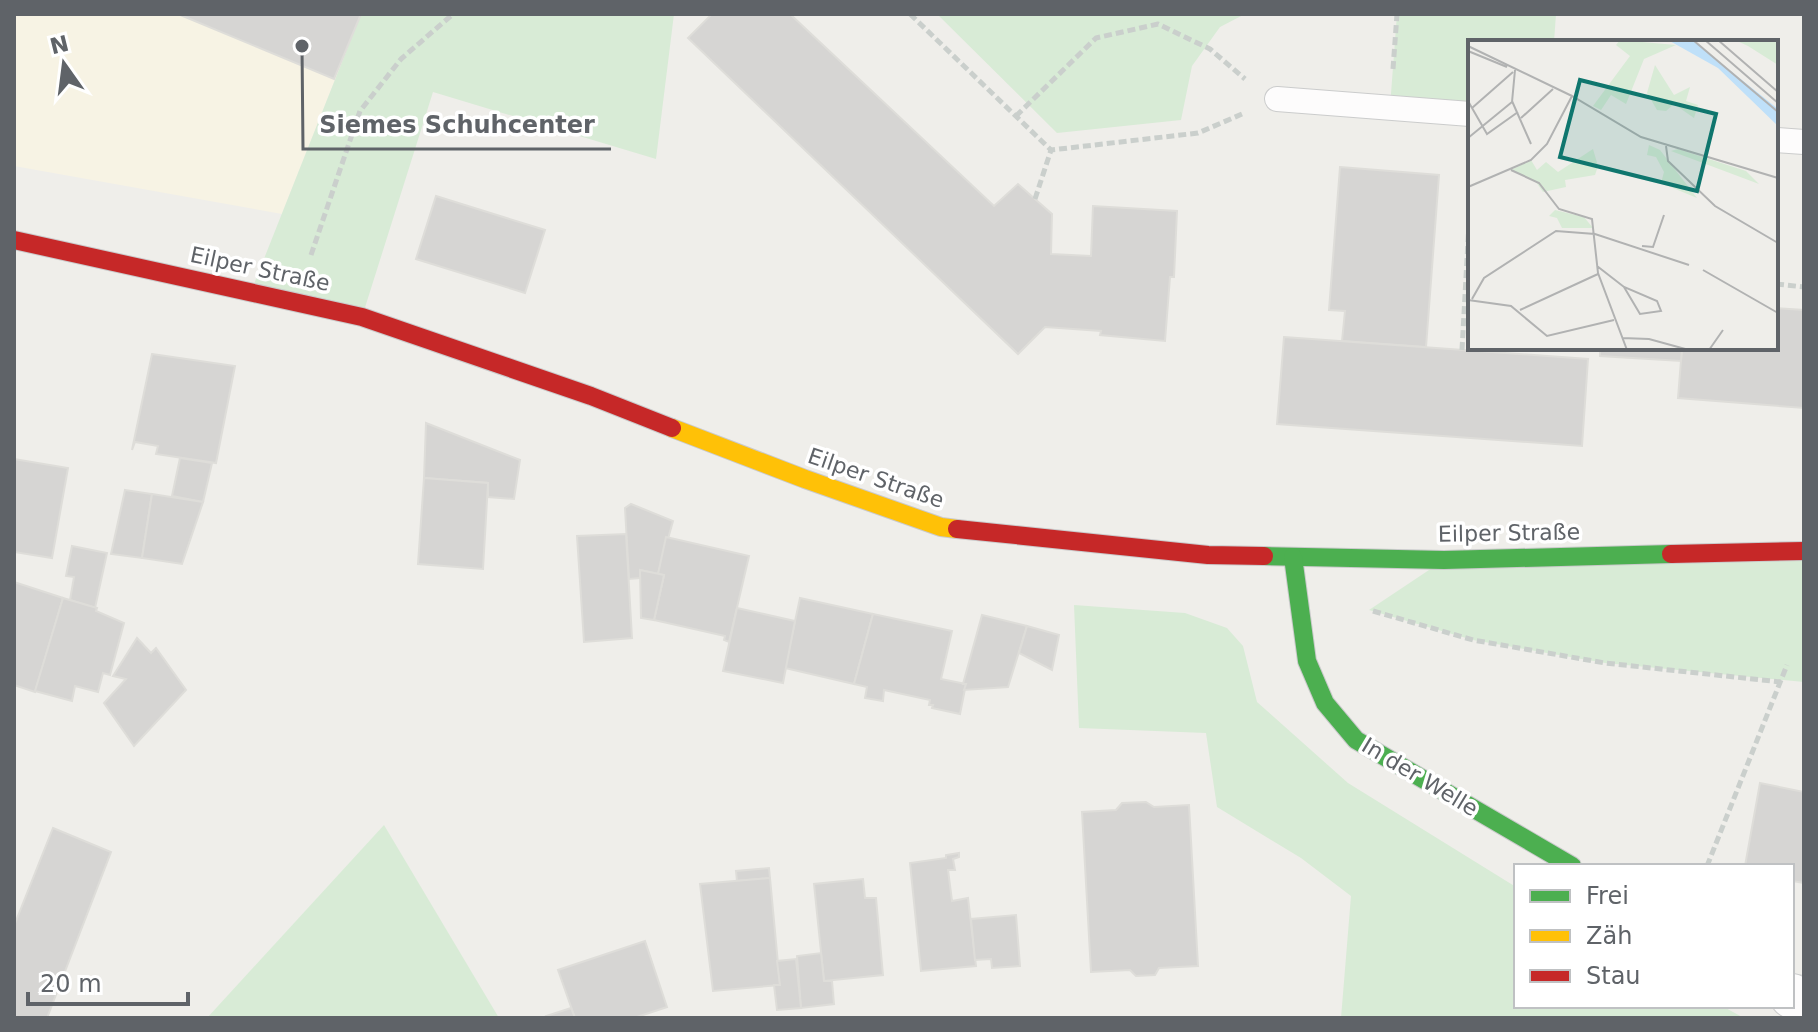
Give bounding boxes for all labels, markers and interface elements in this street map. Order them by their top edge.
north arrow [24,24,104,104]
text: N [47,31,71,59]
inset map [1468,40,1778,350]
callout: Siemes Schuhcenter [303,101,611,149]
text: Siemes Schuhcenter [319,111,595,139]
street label: Eilper Straße [188,242,332,296]
street label: Eilper Straße [805,443,947,513]
street label: Eilper Straße [1438,519,1580,547]
street label: In der Welle [1358,733,1482,821]
legend [1514,864,1794,1008]
text: Frei [1586,882,1629,910]
text: Zäh [1586,922,1632,950]
scale bar [28,956,188,1006]
text: Stau [1586,962,1641,990]
text: 20 m [40,970,102,998]

